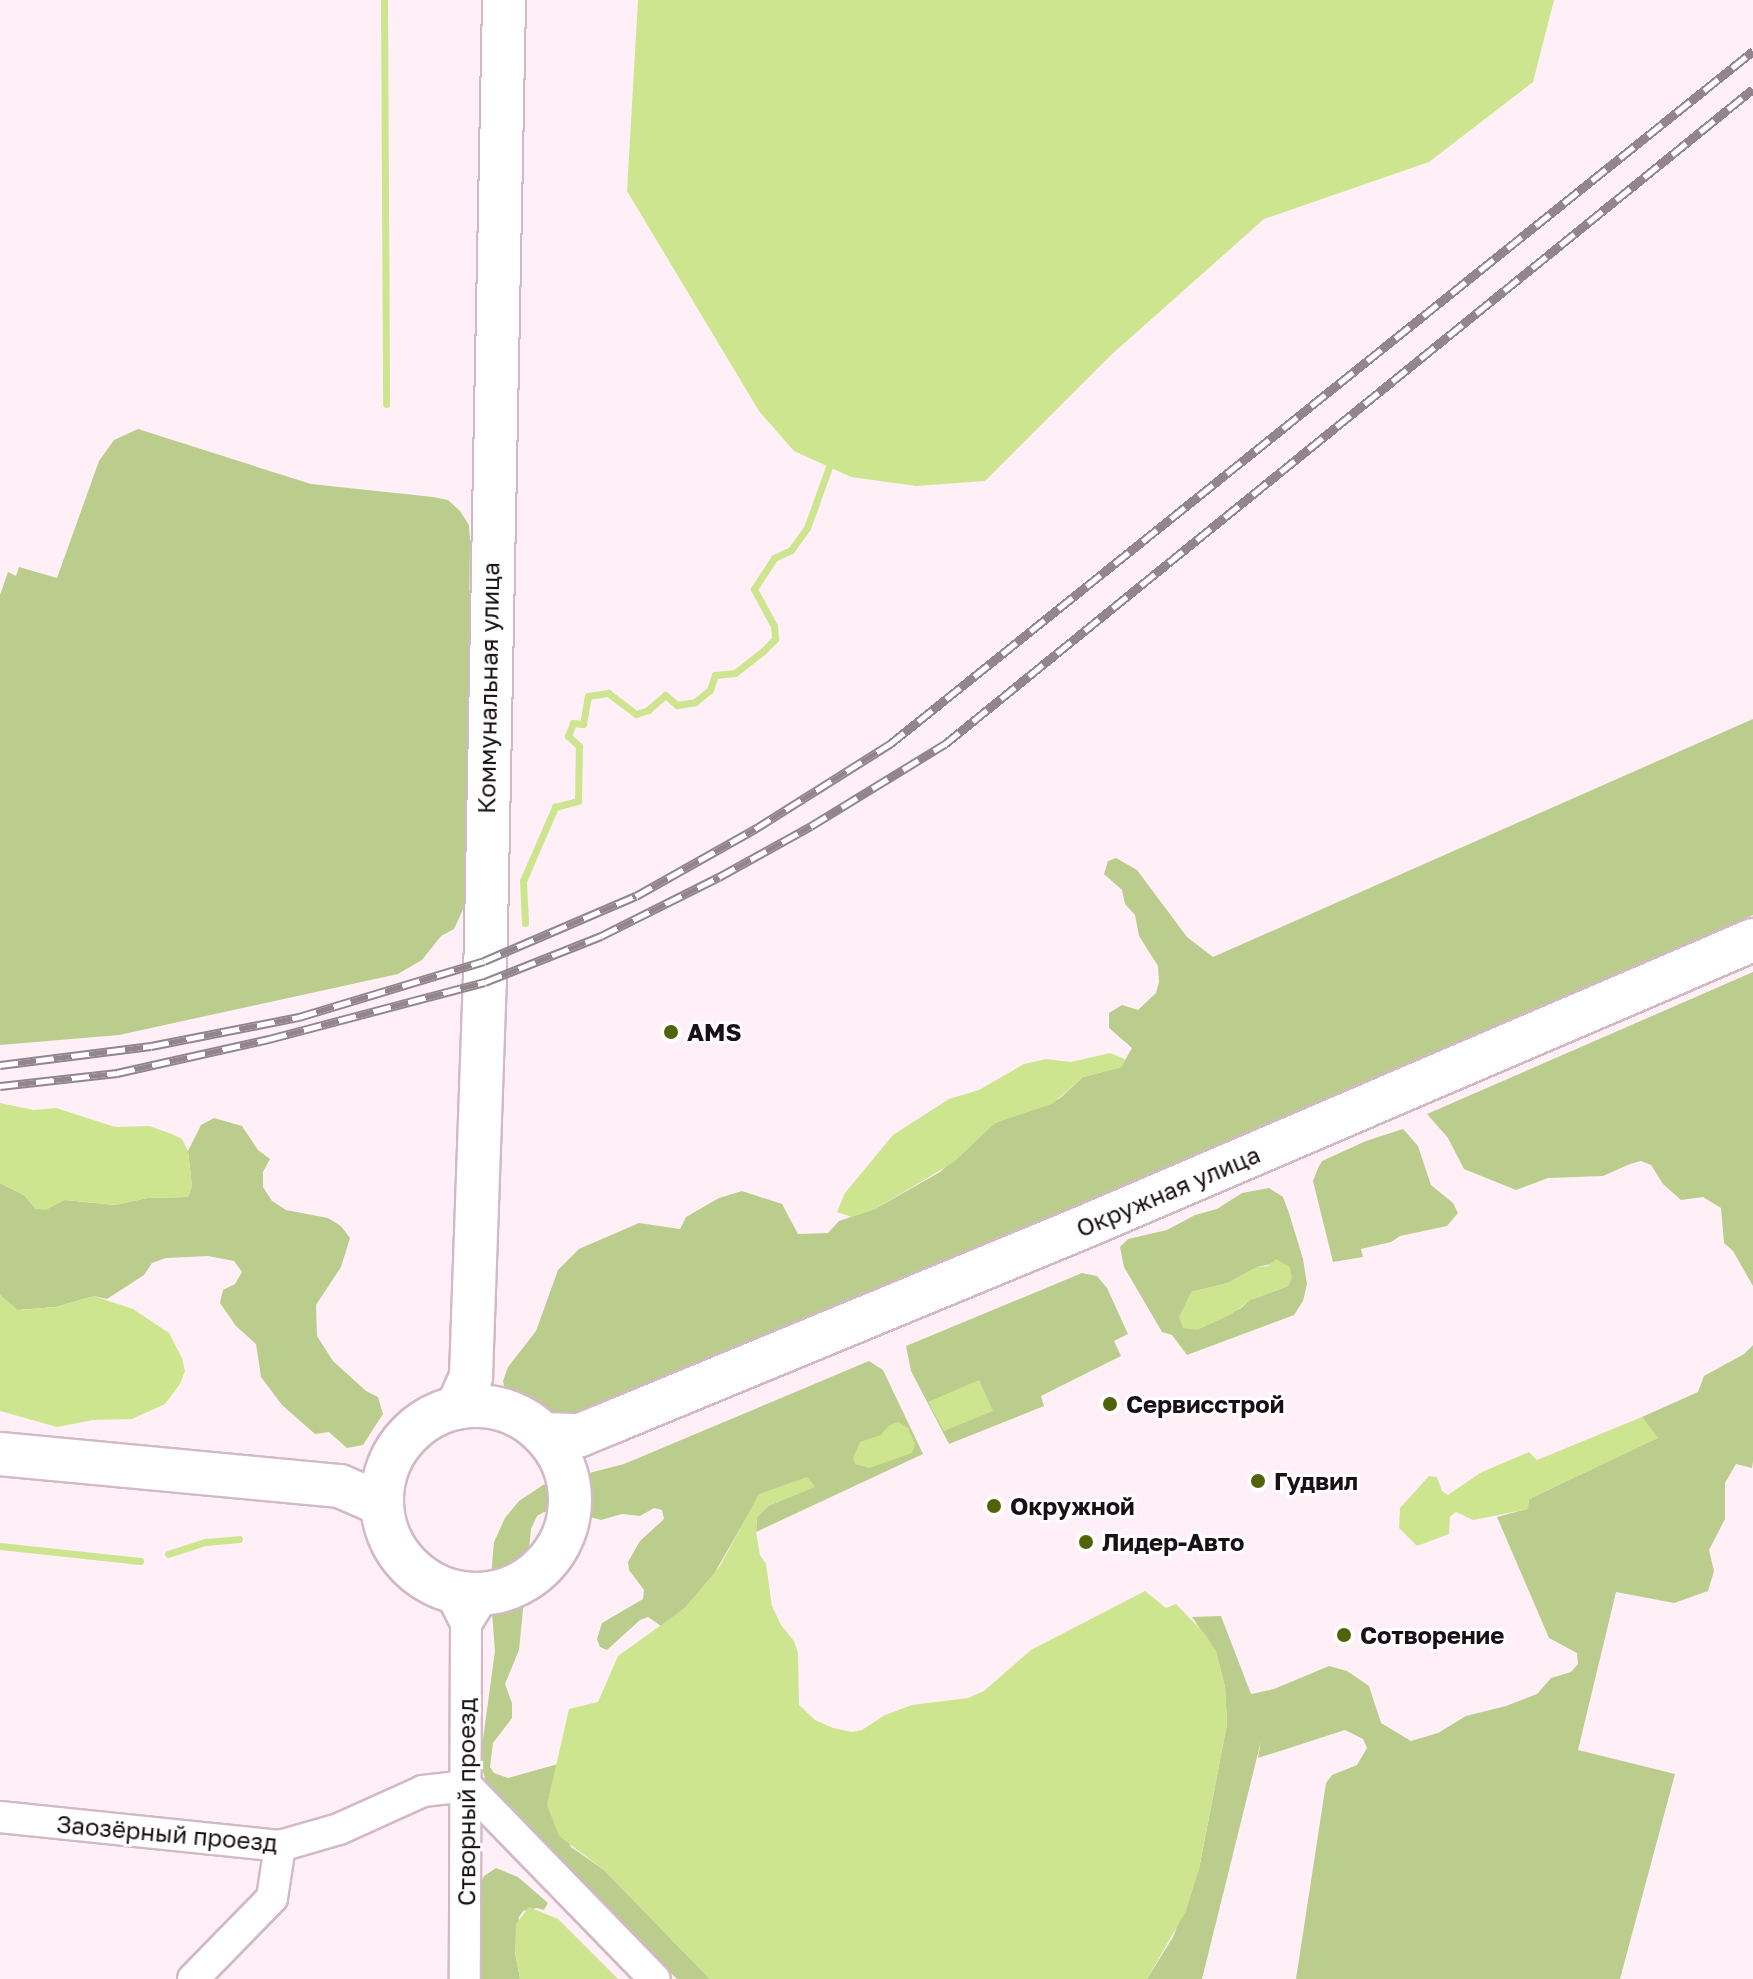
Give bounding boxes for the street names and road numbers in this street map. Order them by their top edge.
street label: Коммунальная улица [471,562,505,814]
street label: Окружная улица [1072,1139,1264,1243]
street label: Створный проезд [452,1698,480,1906]
street label: Заозёрный проезд [55,1809,279,1857]

